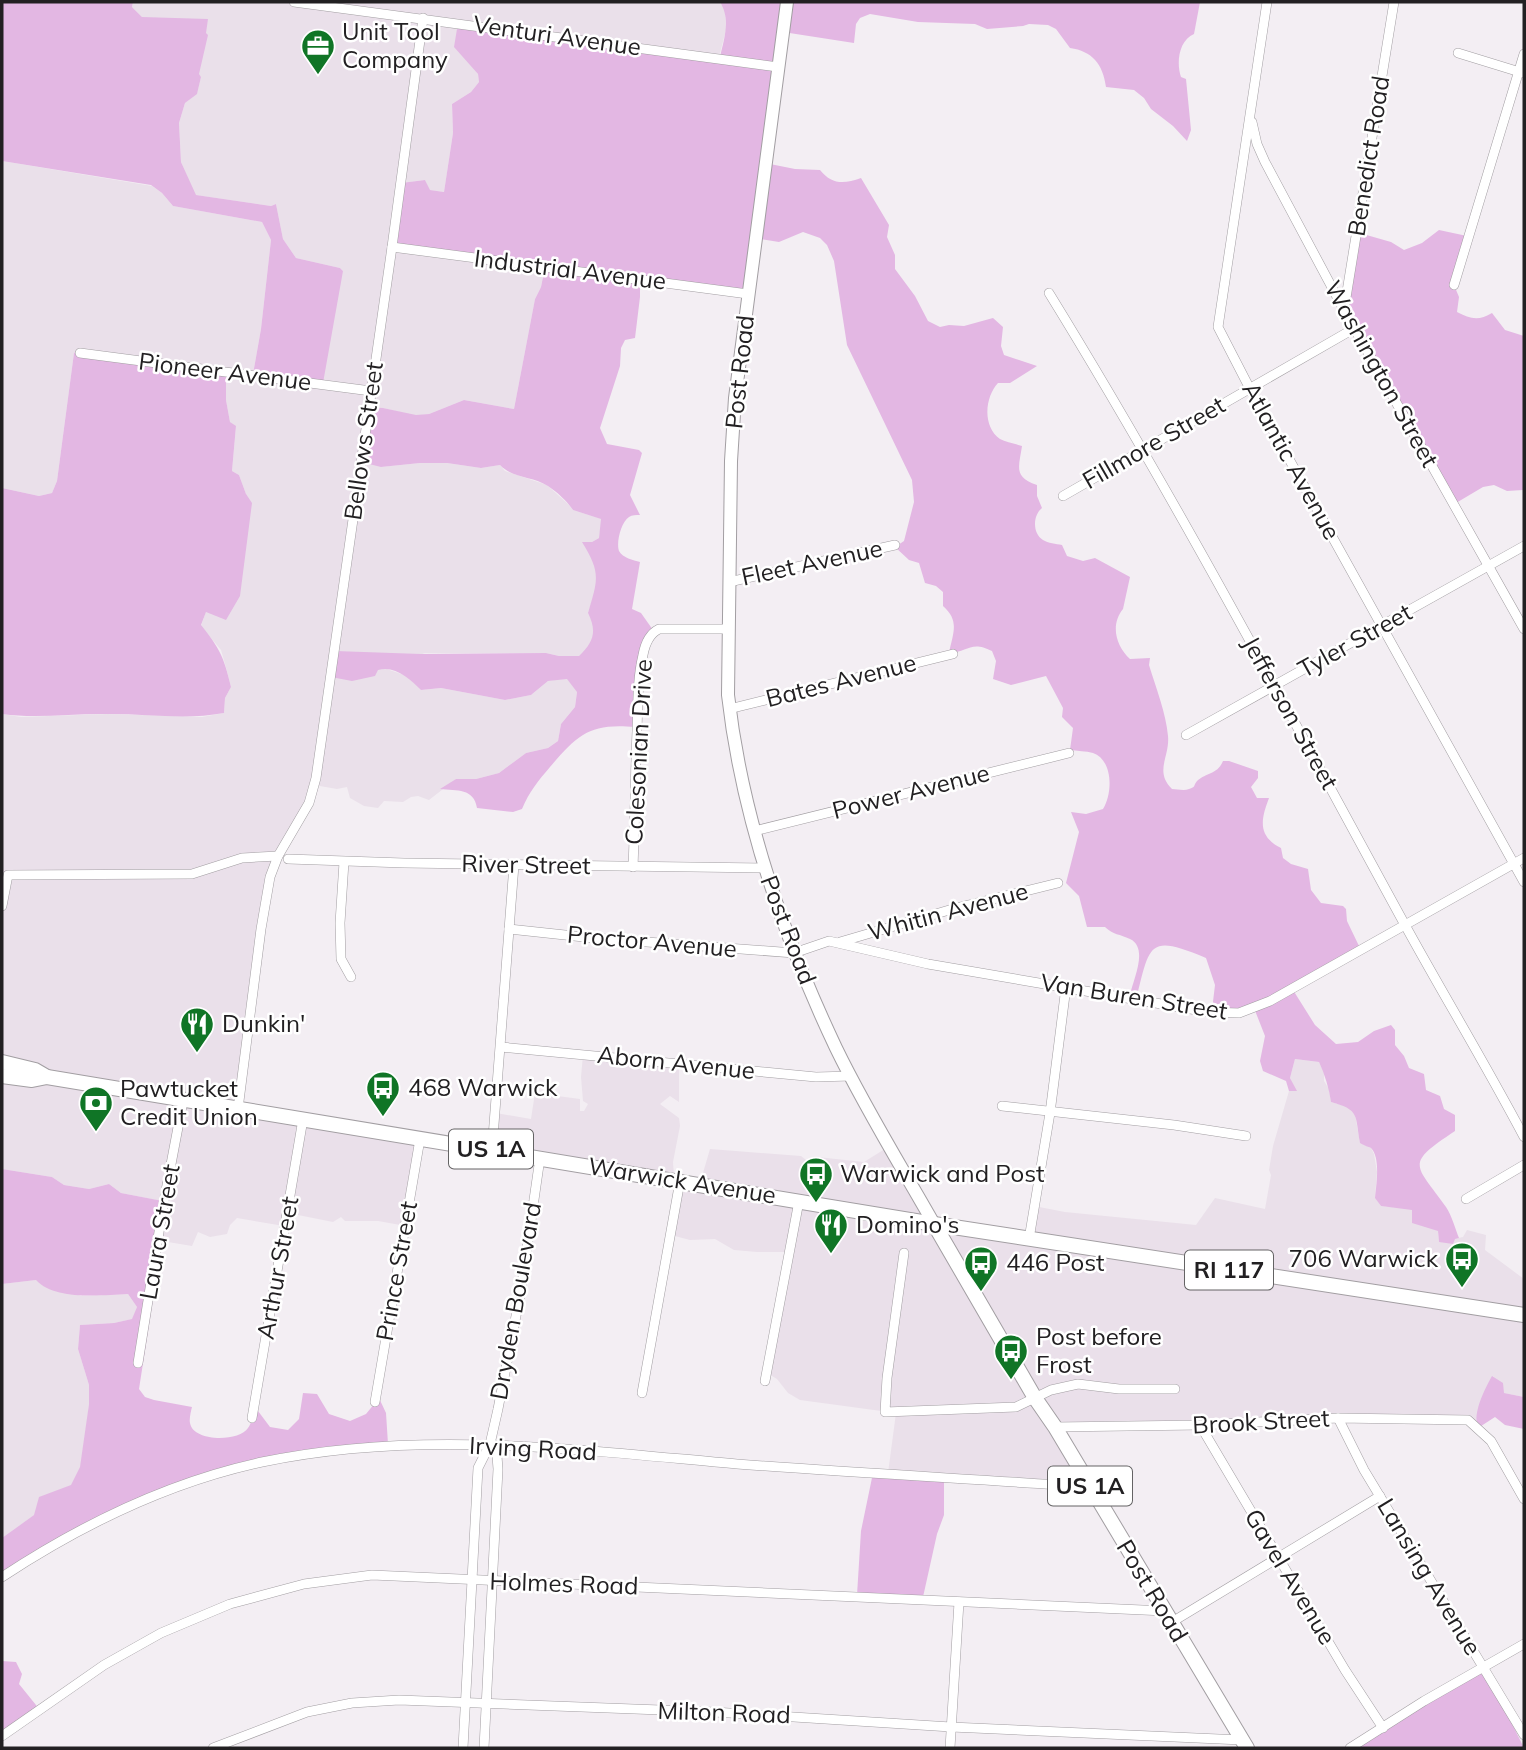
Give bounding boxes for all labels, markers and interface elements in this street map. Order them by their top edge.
street label: Venturi Avenue [471,8,643,62]
place label: Unit Tool Company [342,16,448,74]
office icon: Unit Tool Company [299,27,337,76]
street label: Benedict Road [1341,73,1395,238]
street label: Industrial Avenue [472,242,668,296]
street label: Washington Street [1318,275,1446,472]
street label: Post Road [718,314,760,430]
street label: Pioneer Avenue [137,346,313,396]
street label: Bellows Street [337,360,389,522]
street label: Atlantic Avenue [1236,376,1348,545]
street label: Fillmore Street [1077,389,1230,495]
street label: Fleet Avenue [738,532,885,592]
street label: Tyler Street [1292,597,1417,684]
street label: Jefferson Street [1236,631,1345,794]
street label: Bates Avenue [762,647,919,713]
street label: Colesonian Drive [618,658,658,846]
street label: Power Avenue [829,757,992,825]
street label: River Street [461,848,591,880]
street label: Post Road [754,871,823,988]
street label: Whitin Avenue [864,875,1031,947]
street label: Proctor Avenue [566,919,738,963]
street label: Van Buren Street [1039,966,1230,1026]
restaurant icon: Dunkin' [178,1005,216,1054]
place label: Dunkin' [222,1008,305,1038]
street label: Aborn Avenue [596,1039,756,1085]
bus stop icon: 468 Warwick [364,1069,402,1118]
place label: 468 Warwick [408,1072,558,1102]
place label: Pawtucket Credit Union [120,1073,258,1131]
bank icon: Pawtucket Credit Union [77,1084,115,1133]
road number: US 1A [449,1130,533,1168]
street label: Warwick Avenue [586,1150,778,1210]
bus stop icon: Warwick and Post [797,1155,835,1204]
place label: Warwick and Post [840,1158,1044,1188]
street label: Laura Street [132,1162,186,1302]
street label: Arthur Street [250,1194,304,1342]
street label: Prince Street [369,1199,423,1343]
street label: Dryden Boulevard [483,1200,547,1402]
restaurant icon: Domino's [812,1206,850,1255]
place label: Domino's [856,1209,959,1239]
bus stop icon: 706 Warwick [1443,1240,1481,1289]
place label: 706 Warwick [1289,1243,1439,1273]
bus stop icon: 446 Post [962,1244,1000,1293]
place label: 446 Post [1006,1247,1104,1277]
road number: RI 117 [1185,1250,1273,1289]
place label: Post before Frost [1036,1321,1162,1379]
bus stop icon: Post before Frost [992,1332,1030,1381]
street label: Brook Street [1192,1402,1330,1440]
street label: Irving Road [468,1430,598,1466]
road number: US 1A [1048,1466,1132,1506]
street label: Lansing Avenue [1371,1493,1488,1660]
street label: Gavel Avenue [1239,1503,1343,1650]
street label: Post Road [1111,1534,1195,1647]
street label: Holmes Road [489,1565,639,1601]
street label: Milton Road [657,1695,791,1729]

